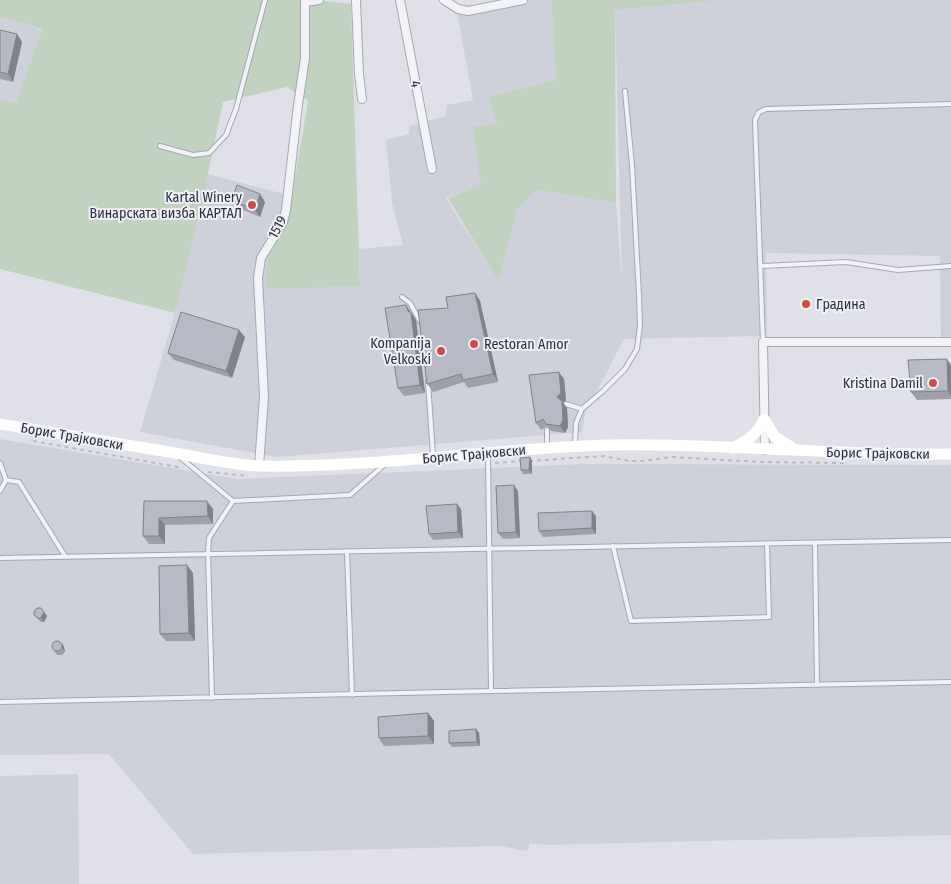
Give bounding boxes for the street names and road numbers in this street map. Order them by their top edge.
street label: 4 [407,79,425,89]
street label: 1519 [264,213,291,242]
street label: Борис Трајковски [19,419,125,454]
street label: Борис Трајковски [422,442,527,467]
street label: Борис Трајковски [826,444,930,463]

